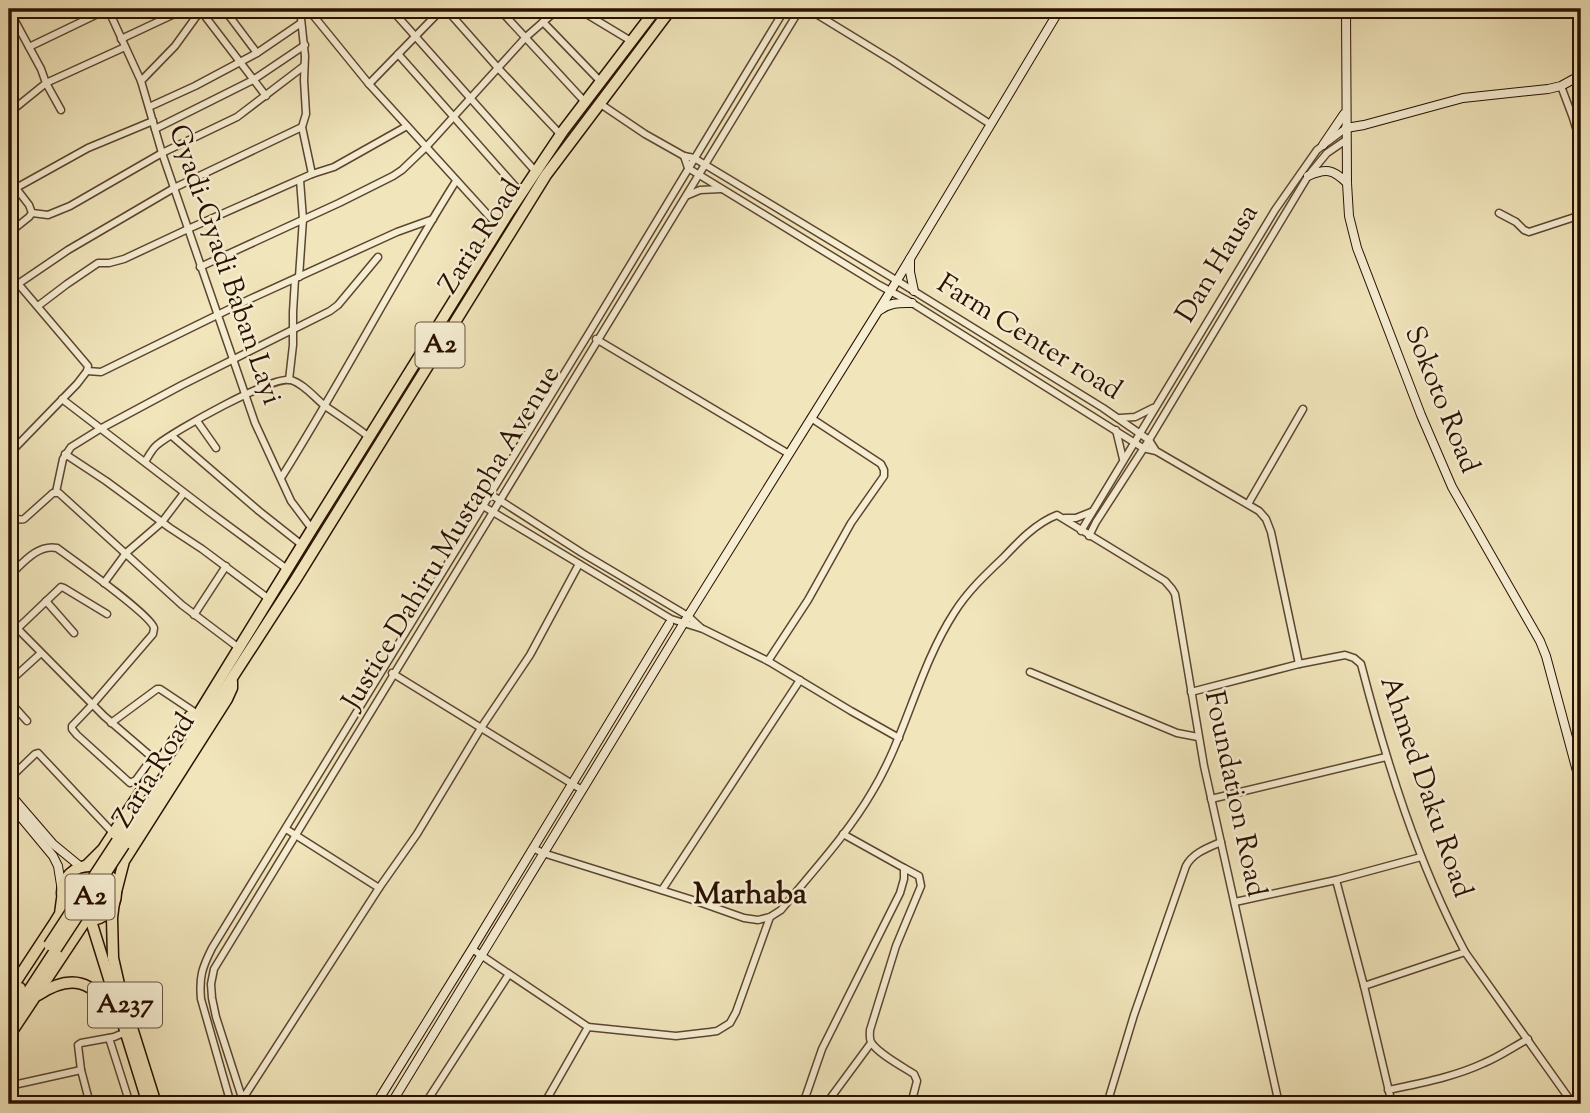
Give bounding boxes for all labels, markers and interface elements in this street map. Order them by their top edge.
street label: Gyadi-Gyadi Baban Layi [157,120,291,411]
street label: Zaria Road [430,172,532,302]
street label: Dan Hausa [1167,197,1269,331]
street label: Farm Center road [929,265,1129,411]
street label: Sokoto Road [1393,320,1489,480]
road number: A2 [416,322,464,368]
street label: Justice Dahiru Mustapha Avenue [332,358,571,719]
street label: Ahmed Daku Road [1368,671,1482,903]
street label: Foundation Road [1193,687,1275,901]
street label: Zaria Road [104,706,206,836]
road number: A2 [66,874,114,920]
district label: Marhaba [693,874,807,917]
road number: A237 [88,982,162,1028]

